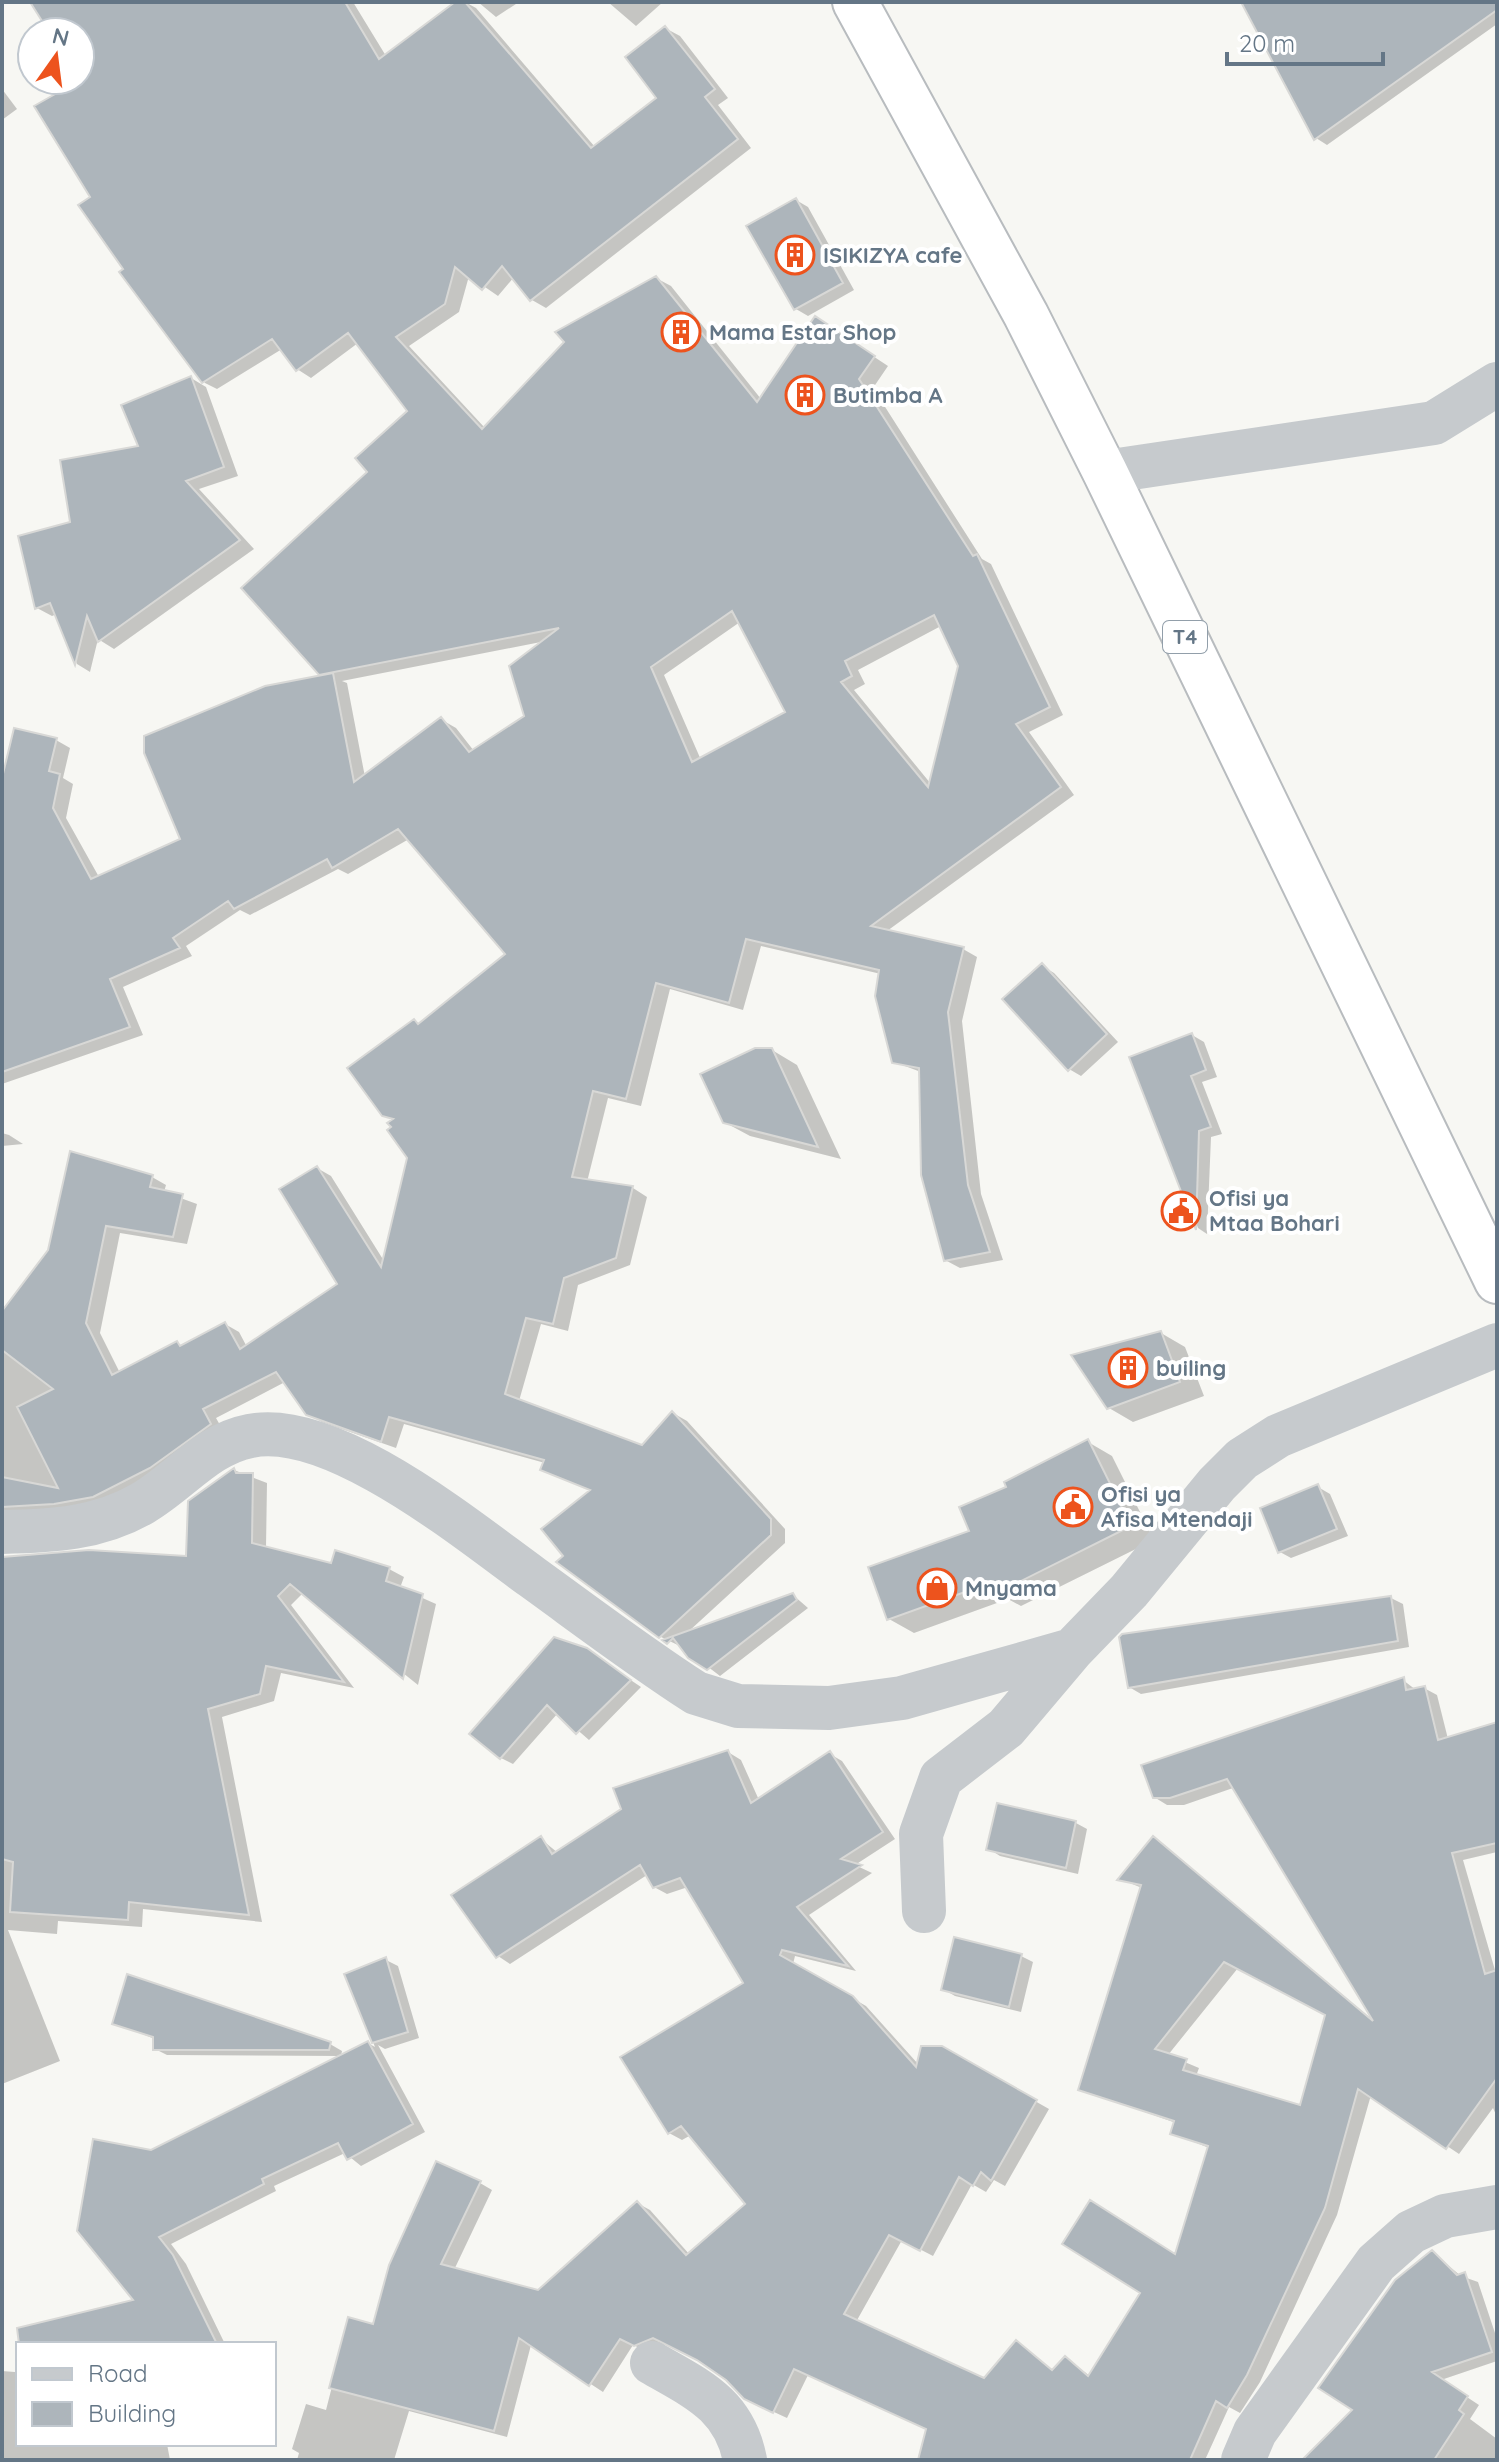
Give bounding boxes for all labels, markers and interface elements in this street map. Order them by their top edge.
north arrow [16,16,96,96]
scale bar [1227,16,1383,66]
text: N [50,21,72,52]
text: 20 m [1239,28,1295,58]
building icon: ISIKIZYA cafe [774,234,816,276]
place label: ISIKIZYA cafe [823,241,963,269]
building icon: Mama Estar Shop [660,311,702,353]
place label: Mama Estar Shop [709,318,896,346]
building icon: Butimba A [784,374,826,416]
place label: Butimba A [833,381,943,409]
road number: T4 [1163,621,1207,653]
place label: Ofisi ya Mtaa Bohari [1209,1184,1340,1237]
public building icon: Ofisi ya Mtaa Bohari [1160,1190,1202,1232]
building icon: builing [1107,1347,1149,1389]
place label: builing [1156,1354,1226,1382]
place label: Ofisi ya Afisa Mtendaji [1101,1480,1253,1533]
public building icon: Ofisi ya Afisa Mtendaji [1052,1486,1094,1528]
shop icon: Mnyama [916,1567,958,1609]
place label: Mnyama [965,1574,1057,1602]
legend [16,2342,276,2446]
text: Road [88,2358,148,2388]
text: Building [88,2398,176,2428]

